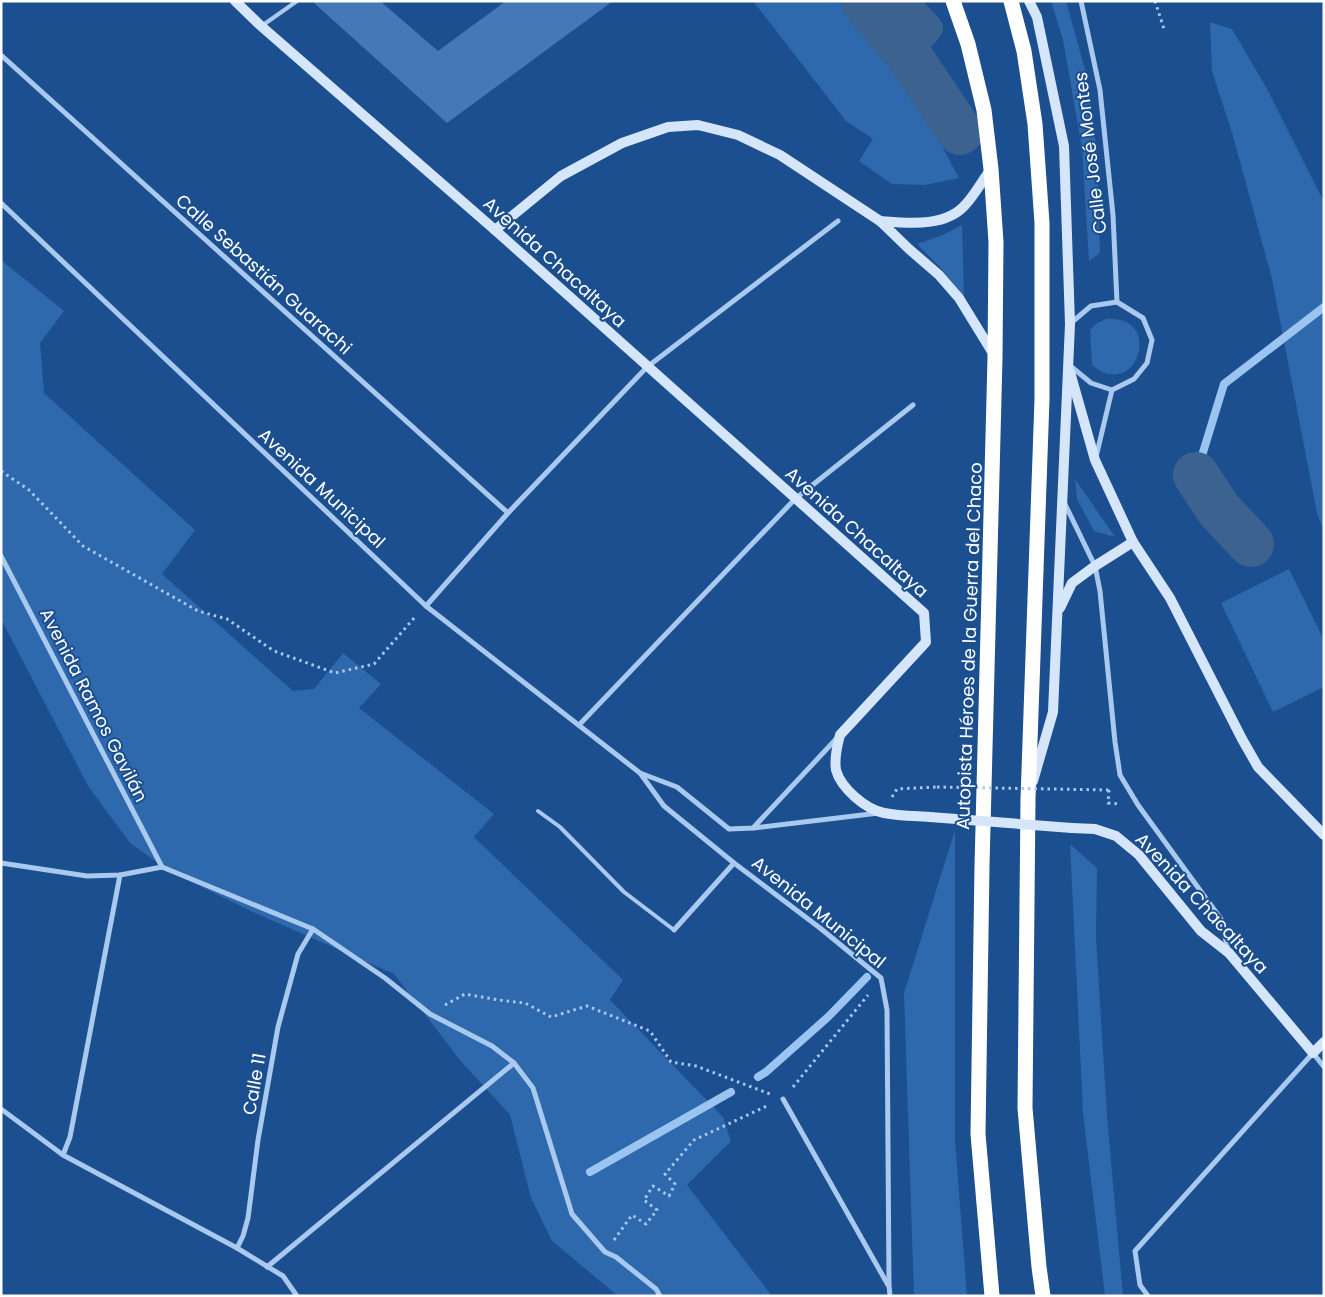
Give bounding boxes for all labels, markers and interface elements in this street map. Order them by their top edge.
street label: Calle José Montes [1068,71,1112,235]
street label: Calle Sebastián Guarachi [170,188,358,360]
street label: Avenida Chacaltaya [478,191,632,333]
street label: Avenida Municipal [253,422,391,554]
street label: Avenida Chacaltaya [780,461,934,603]
street label: Autopista Héroes de la Guerra del Chaco [950,462,988,830]
street label: Avenida Ramos Gavilán [34,604,154,806]
street label: Avenida Chacaltaya [1130,827,1274,979]
street label: Avenida Municipal [747,850,891,974]
street label: Calle 11 [236,1051,272,1117]

